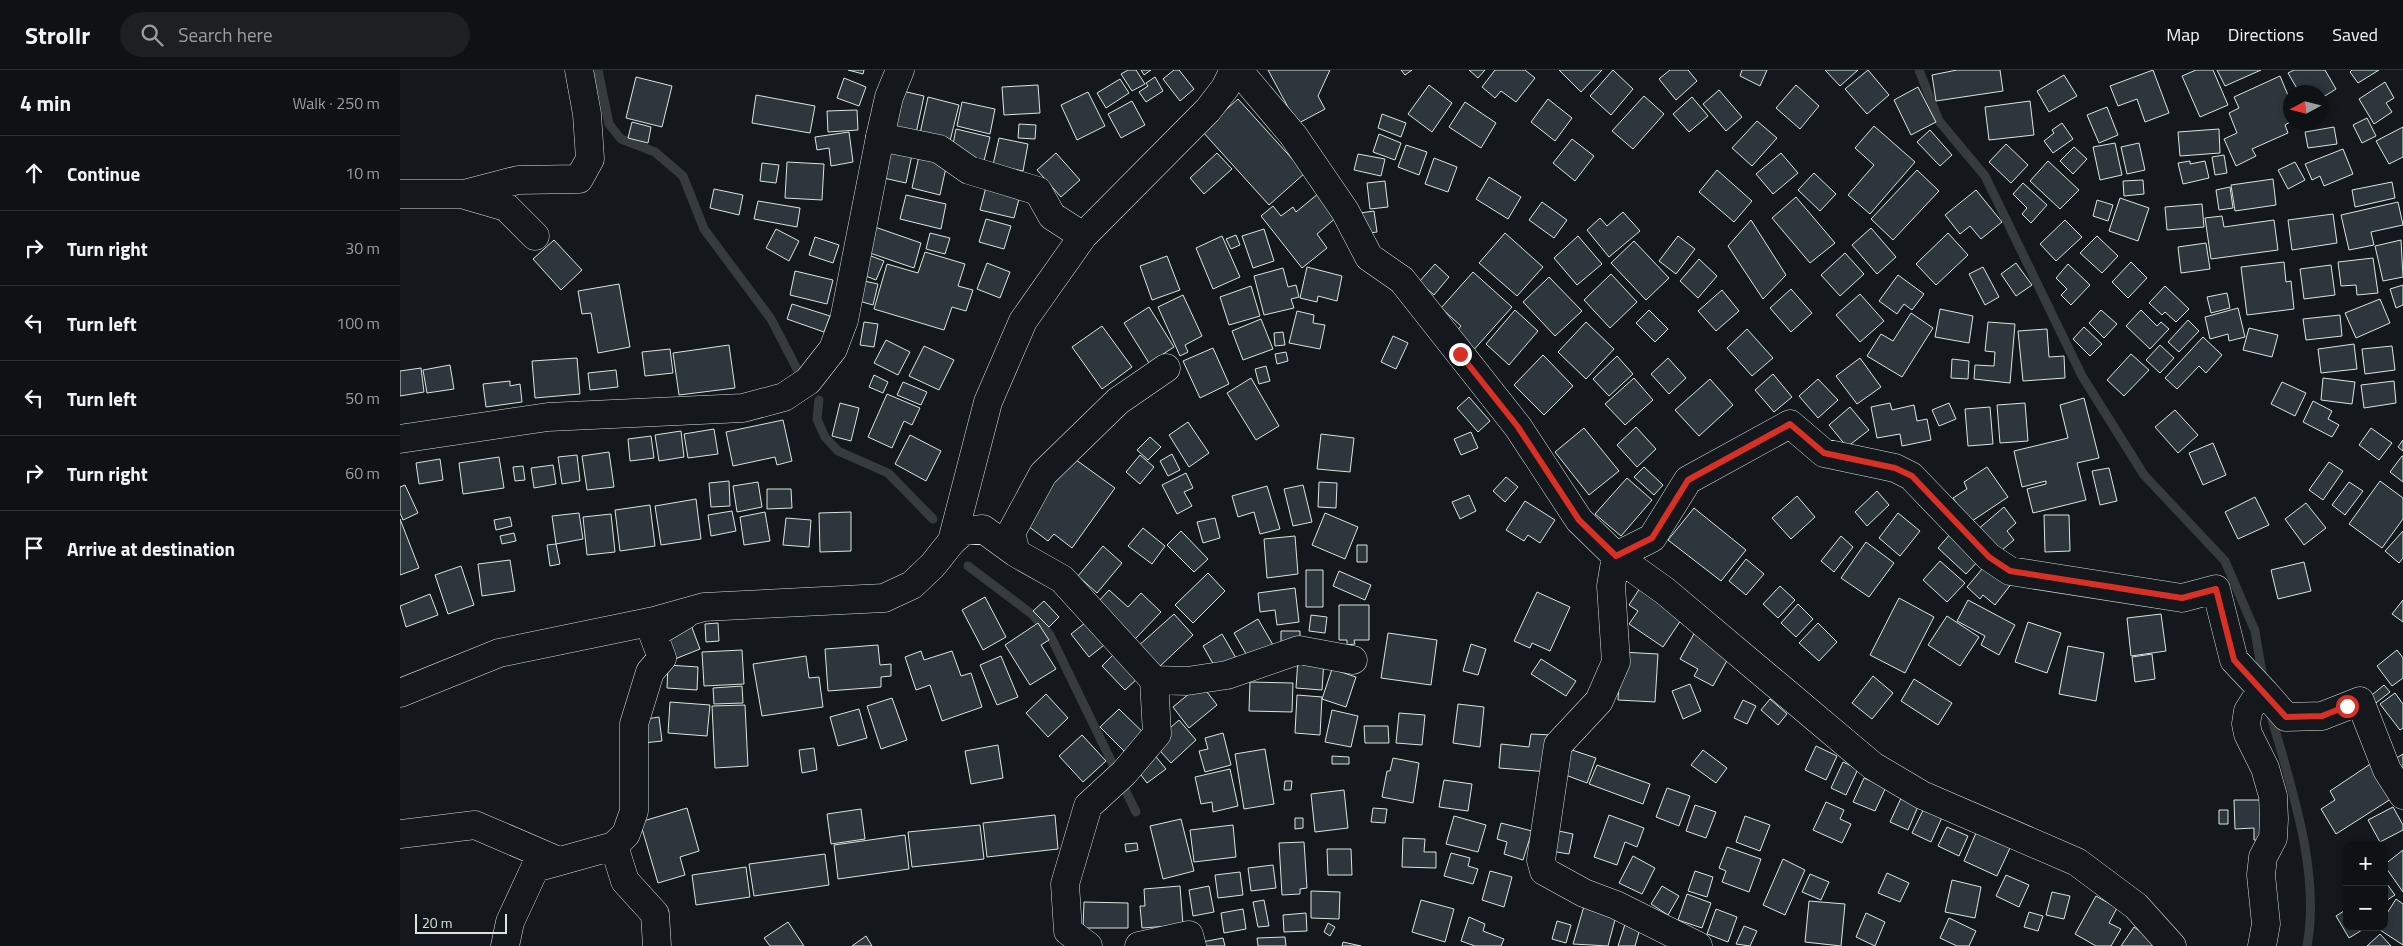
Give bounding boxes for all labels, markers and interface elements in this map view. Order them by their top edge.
search box [120,12,470,57]
text: Strollr [25,17,90,53]
text: Search here [178,20,273,49]
icon: search [138,21,166,49]
text: Map [2166,21,2200,48]
text: Directions [2228,21,2304,48]
text: Saved [2332,21,2378,48]
north arrow [2283,85,2328,130]
text: 4 min [20,87,71,119]
text: Walk · 250 m [292,91,380,115]
icon: ahead [20,159,48,187]
text: Continue [67,159,140,188]
text: 10 m [345,161,380,185]
icon: right [20,234,48,262]
text: Turn right [67,234,148,263]
text: 30 m [345,236,380,260]
icon: left [20,309,48,337]
text: Turn left [67,309,137,338]
text: 100 m [336,311,380,335]
route end [1449,343,1472,366]
icon: left [20,384,48,412]
text: Turn left [67,384,137,413]
text: 50 m [345,386,380,410]
icon: right [20,459,48,487]
text: Turn right [67,459,148,488]
text: 60 m [345,461,380,485]
icon: arrive [20,534,48,562]
text: Arrive at destination [67,534,235,563]
route start [2336,695,2359,718]
map controls [2343,841,2388,931]
button: + [2343,841,2388,886]
button: − [2343,886,2388,931]
scale bar [415,911,508,934]
text: 20 m [422,912,452,933]

